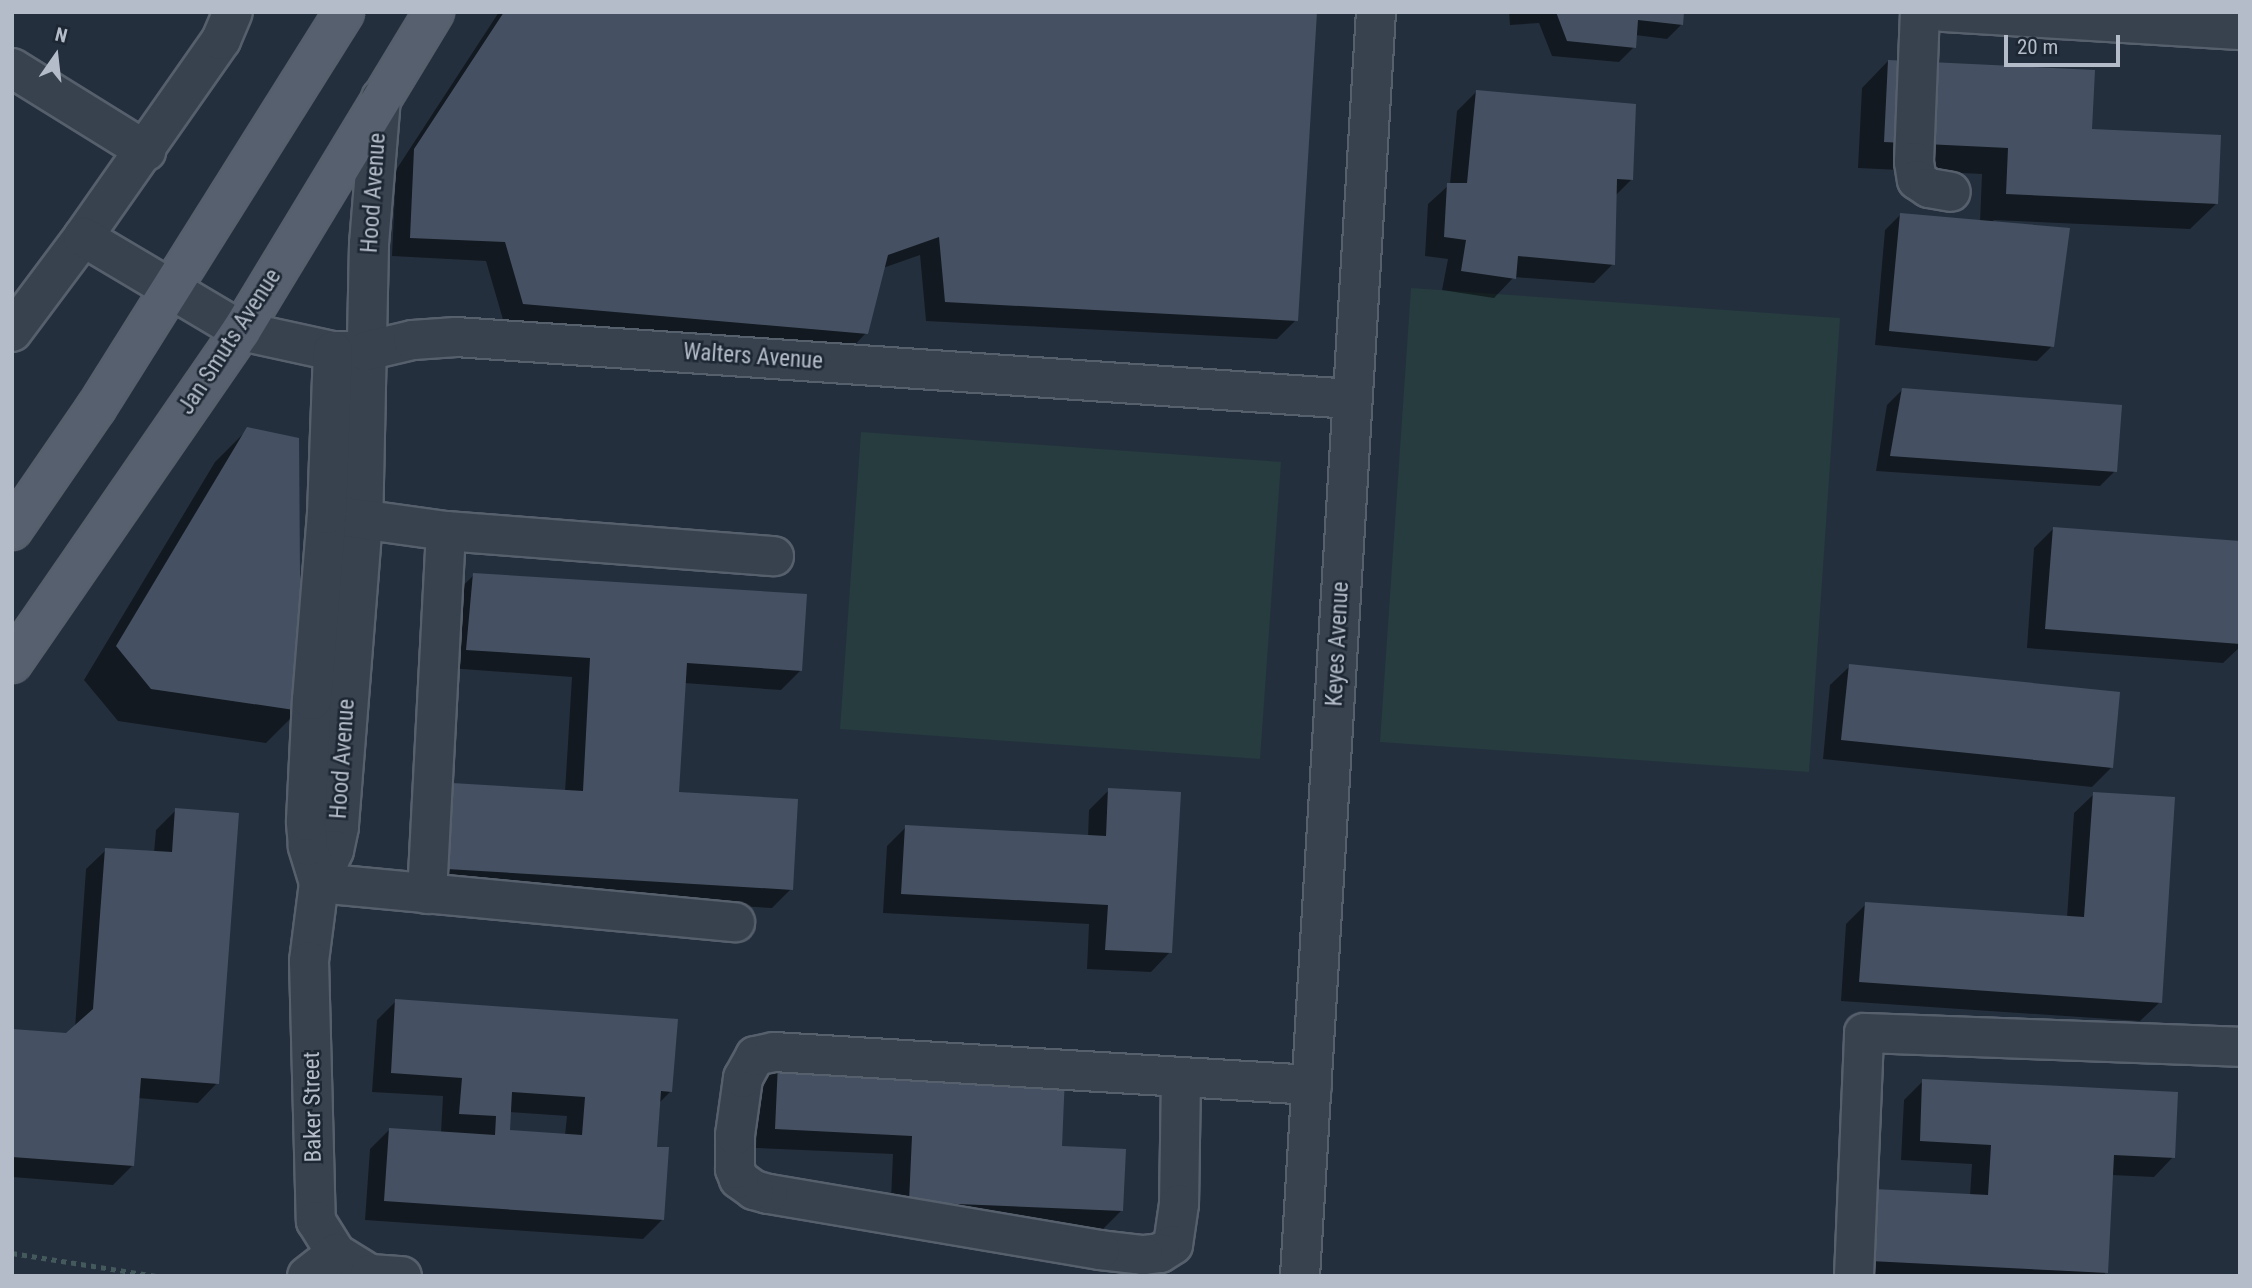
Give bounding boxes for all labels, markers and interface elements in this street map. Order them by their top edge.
north arrow [21,21,91,91]
scale bar [2007,21,2122,65]
text: N [53,23,70,48]
text: 20 m [2017,35,2058,59]
street label: Hood Avenue [356,132,392,254]
street label: Jan Smuts Avenue [173,264,287,420]
street label: Walters Avenue [682,338,824,376]
street label: Keyes Avenue [1321,581,1355,707]
street label: Hood Avenue [325,698,361,820]
street label: Baker Street [298,1051,328,1163]

